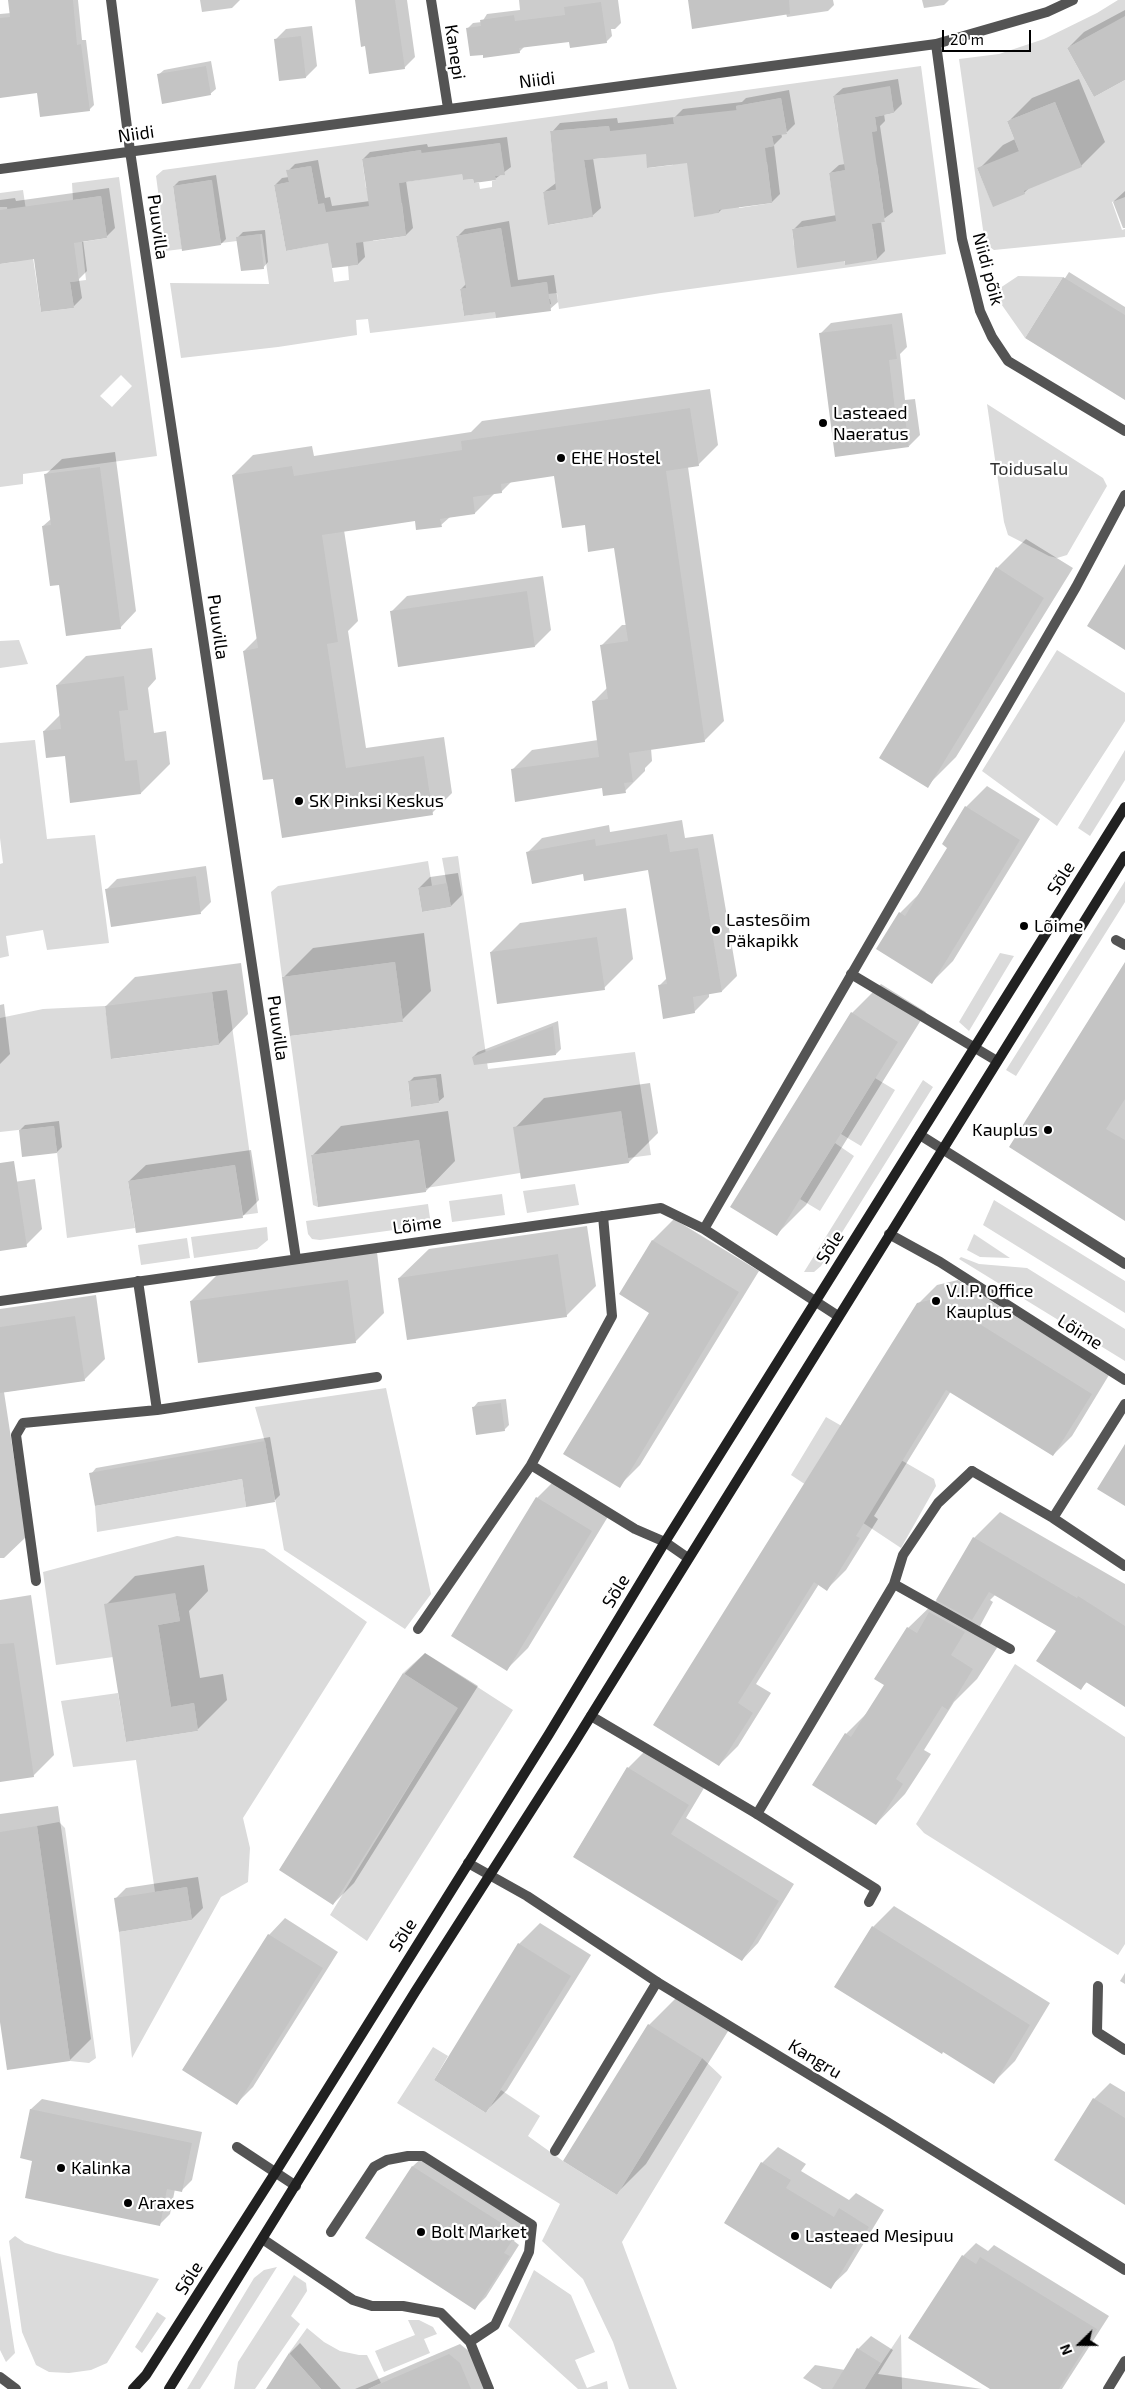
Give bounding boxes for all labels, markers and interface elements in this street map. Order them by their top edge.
scale bar [945,20,1034,52]
street label: Kanepi [440,23,470,81]
text: 20 m [950,30,984,48]
street label: Niidi [518,67,556,93]
street label: Niidi [116,121,156,147]
street label: Puuvilla [143,193,173,261]
street label: Niidi põik [968,230,1008,308]
place label: Lasteaed Naeratus [833,402,909,444]
marker: Lasteaed Naeratus [817,417,829,429]
place label: EHE Hostel [571,447,660,469]
marker: EHE Hostel [555,452,567,464]
park label: Toidusalu [990,458,1068,480]
street label: Puuvilla [203,593,233,661]
place label: SK Pinksi Keskus [309,790,444,812]
marker: SK Pinksi Keskus [293,795,305,807]
street label: Sõle [1042,857,1080,899]
place label: Lastesõim Päkapikk [726,909,810,952]
place label: Lõime [1034,915,1083,937]
marker: Lõime [1018,920,1030,932]
marker: Lastesõim Päkapikk [710,924,722,936]
street label: Puuvilla [263,994,293,1062]
place label: Kauplus [972,1119,1038,1141]
marker: Kauplus [1042,1124,1054,1136]
street label: Lõime [391,1211,443,1239]
street label: Sõle [811,1226,849,1268]
place label: V.I.P. Office Kauplus [946,1280,1034,1322]
marker: V.I.P. Office Kauplus [930,1295,942,1307]
street label: Lõime [1053,1310,1107,1354]
street label: Sõle [598,1570,634,1612]
street label: Sõle [384,1914,422,1956]
street label: Kangru [784,2035,846,2083]
place label: Kalinka [71,2157,131,2179]
marker: Kalinka [55,2162,67,2174]
place label: Araxes [138,2192,194,2214]
marker: Araxes [122,2197,134,2209]
place label: Bolt Market [431,2221,527,2243]
place label: Lasteaed Mesipuu [805,2225,954,2247]
marker: Bolt Market [415,2226,427,2238]
marker: Lasteaed Mesipuu [789,2230,801,2242]
street label: Sõle [170,2257,208,2299]
north arrow [1055,2319,1105,2369]
text: N [1056,2342,1075,2358]

